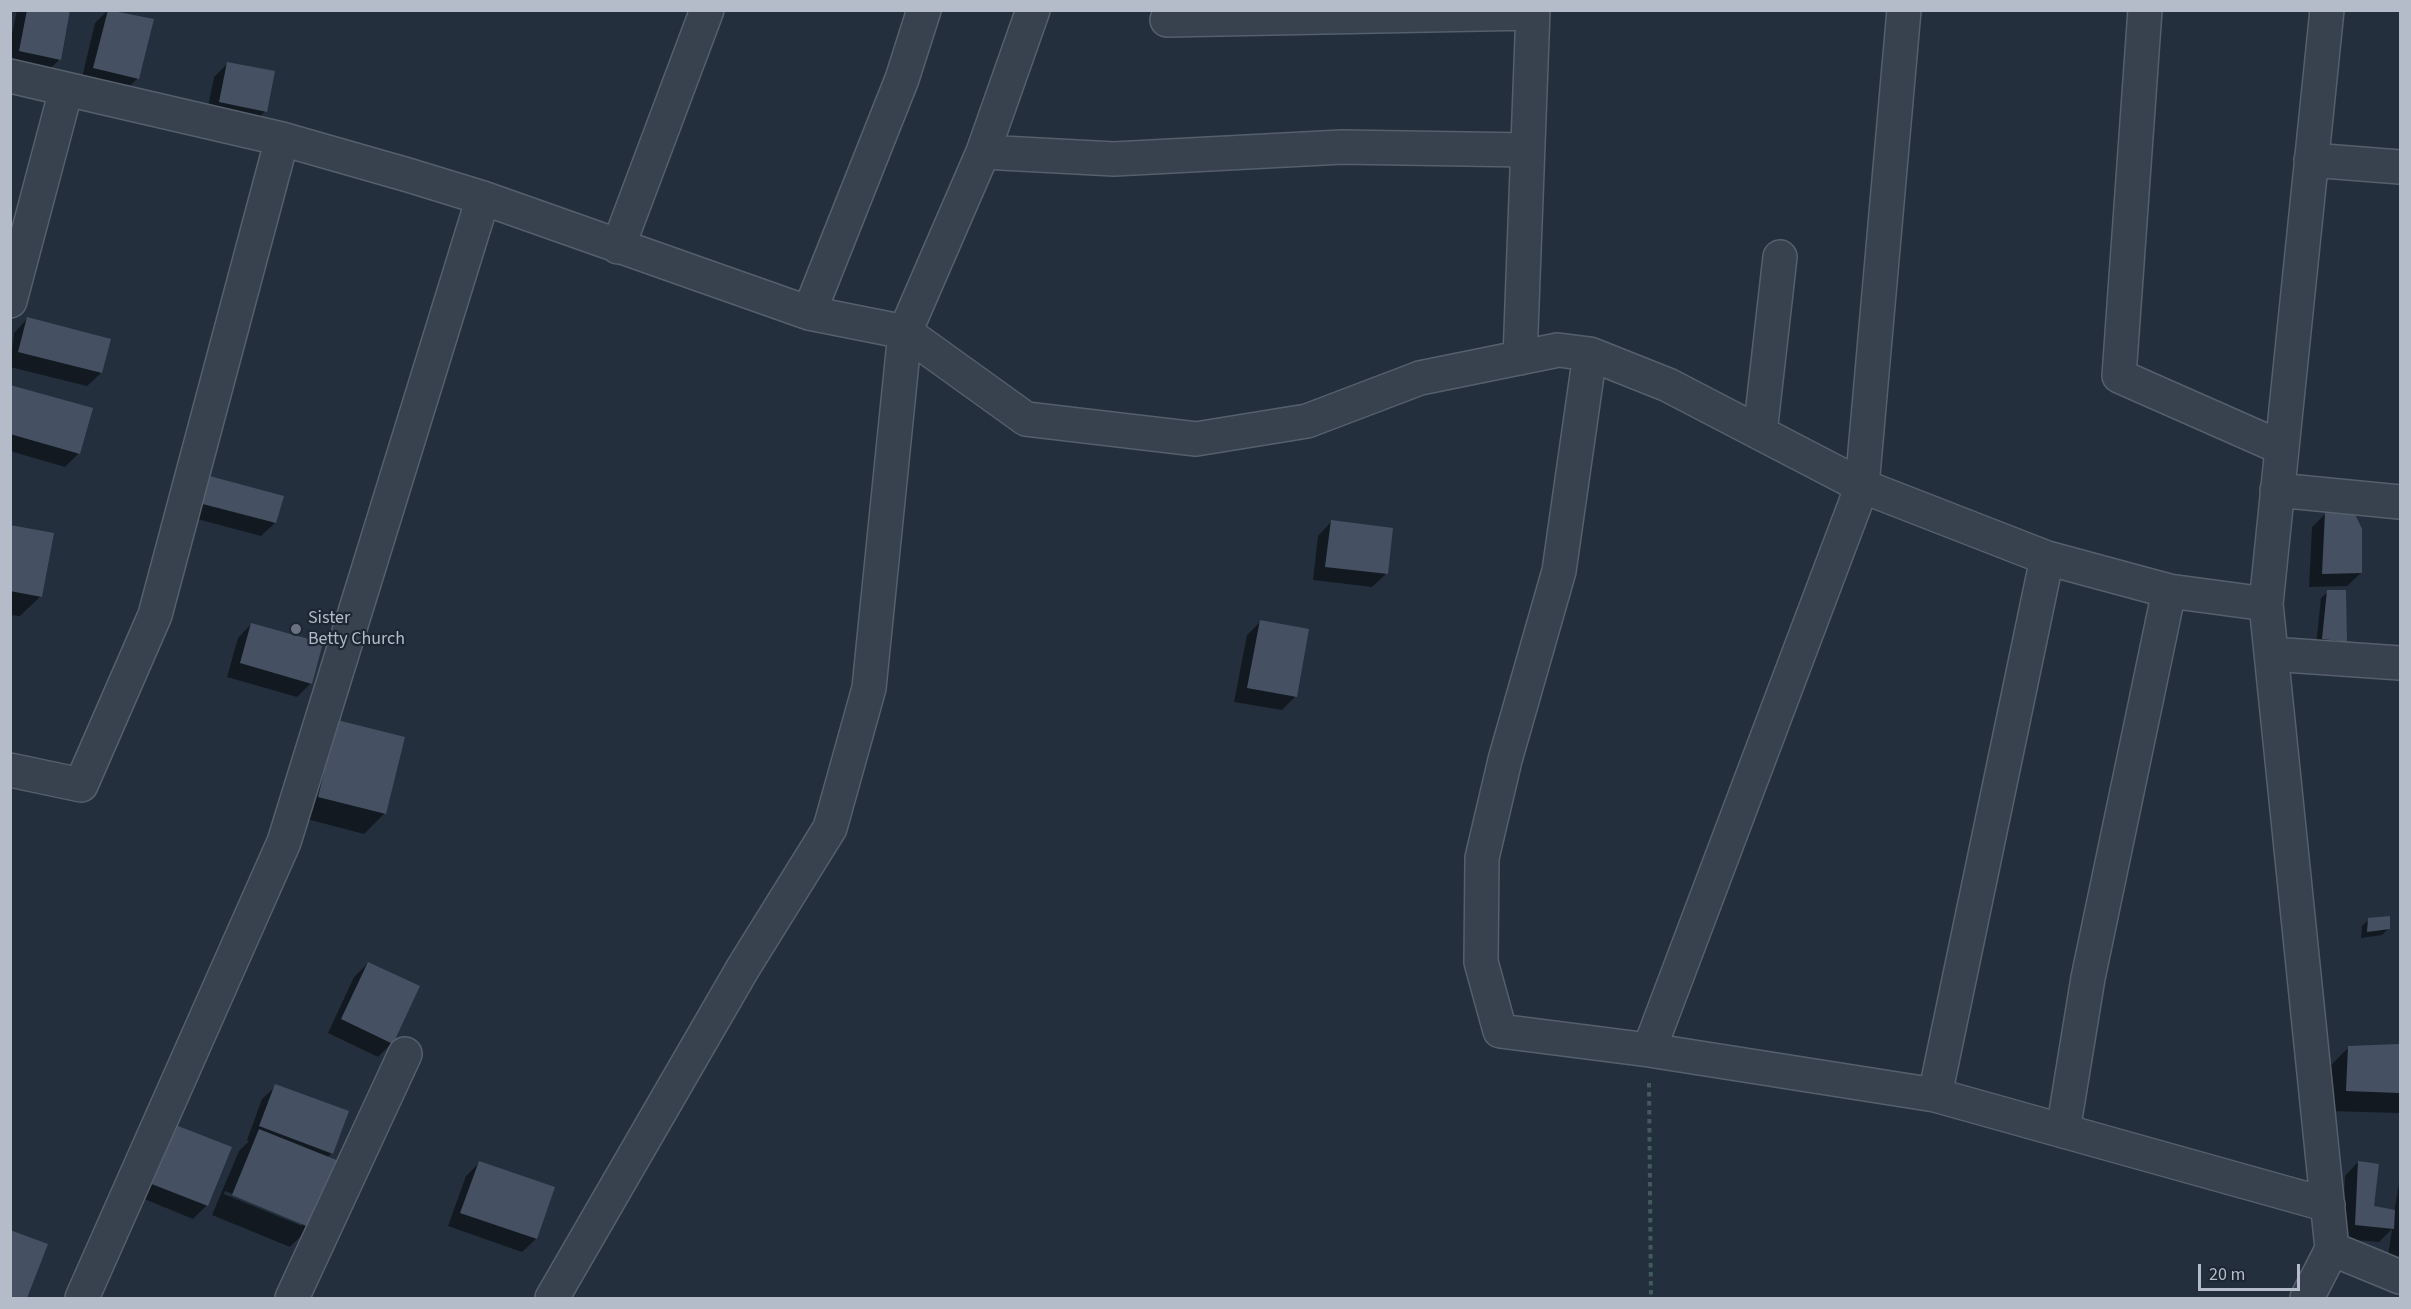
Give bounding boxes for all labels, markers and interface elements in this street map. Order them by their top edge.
place label: Sister Betty Church [308,608,405,650]
marker: Sister Betty Church [289,622,303,636]
scale bar [2201,1252,2303,1290]
text: 20 m [2209,1262,2245,1287]

